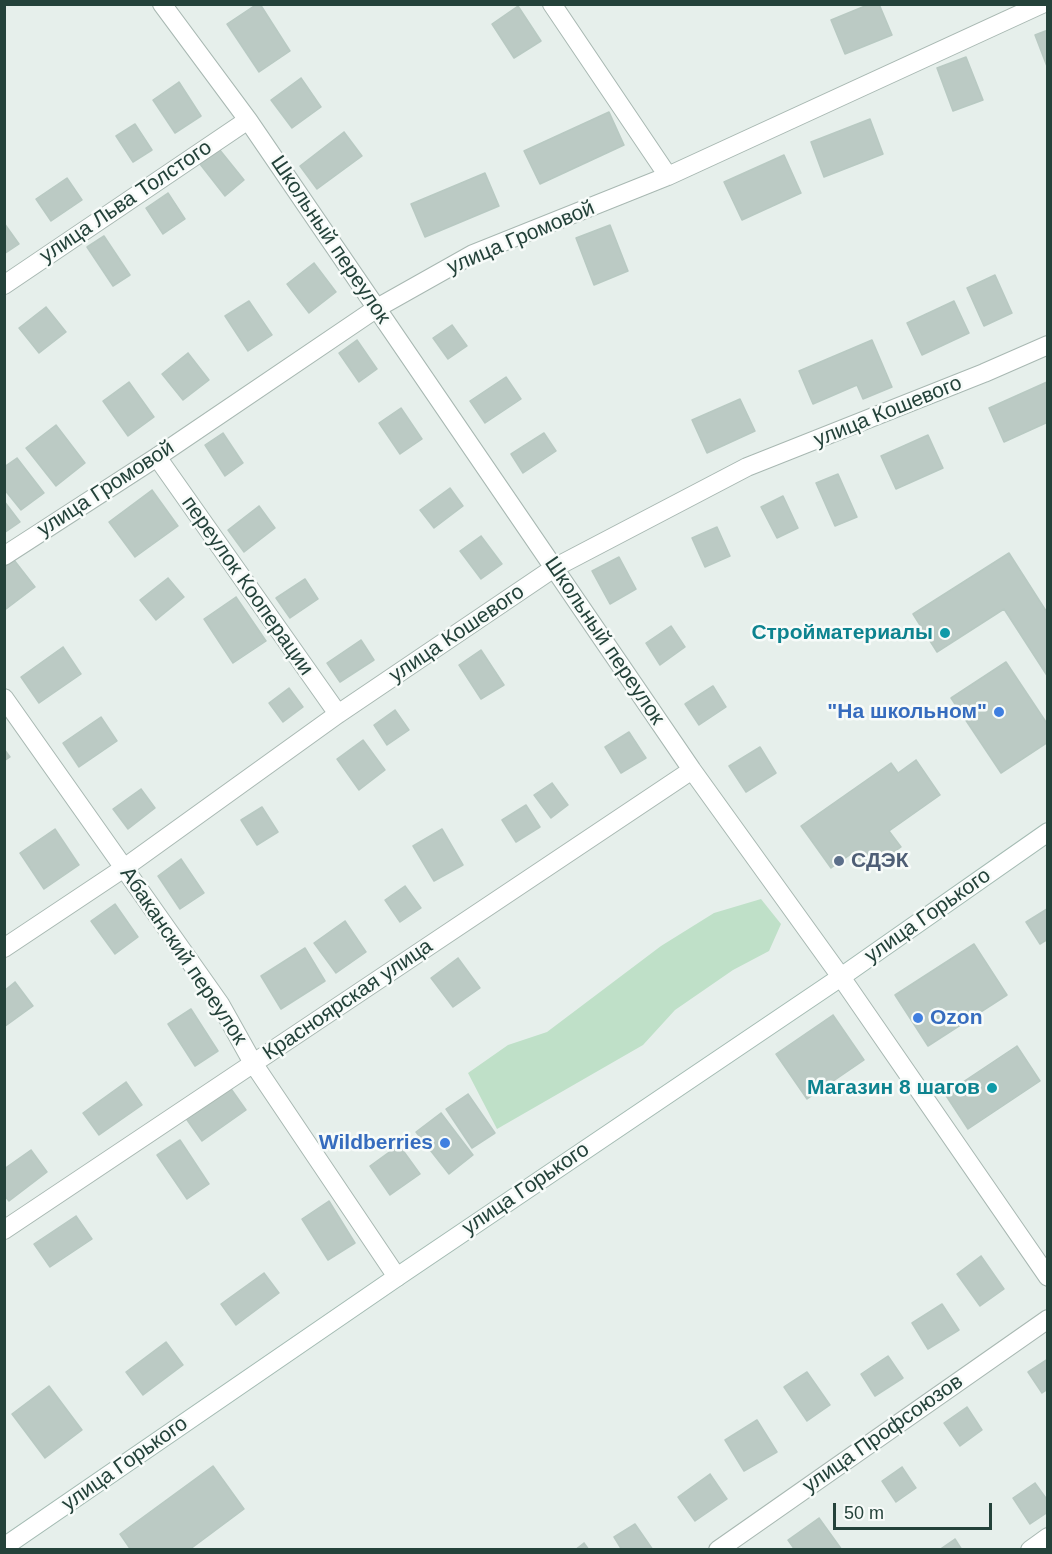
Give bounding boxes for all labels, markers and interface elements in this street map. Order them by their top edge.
street label: улица Льва Толстого [35,135,217,269]
street label: Школьный переулок [264,151,396,329]
street label: улица Громовой [444,196,598,280]
street label: улица Кошевого [810,371,966,453]
street label: улица Громовой [33,436,179,542]
street label: переулок Кооперации [176,492,318,680]
street label: Школьный переулок [538,552,670,730]
street label: улица Кошевого [385,580,529,688]
place label: Стройматериалы [751,620,933,646]
marker: Стройматериалы [938,626,952,640]
place label: "На школьном" [827,699,987,725]
marker: "На школьном" [992,705,1006,719]
place label: СДЭК [851,848,909,874]
marker: СДЭК [832,854,846,868]
street label: Абаканский переулок [114,862,252,1050]
street label: улица Горького [860,863,996,969]
street label: Красноярская улица [258,934,438,1066]
place label: Ozon [930,1005,982,1031]
marker: Ozon [911,1011,925,1025]
place label: Магазин 8 шагов [807,1075,980,1101]
marker: Магазин 8 шагов [985,1081,999,1095]
place label: Wildberries [319,1130,433,1156]
marker: Wildberries [438,1136,452,1150]
street label: улица Горького [458,1137,594,1241]
street label: улица Профсоюзов [798,1369,968,1499]
street label: улица Горького [57,1411,193,1517]
scale bar [836,1491,995,1529]
text: 50 m [844,1503,884,1523]

